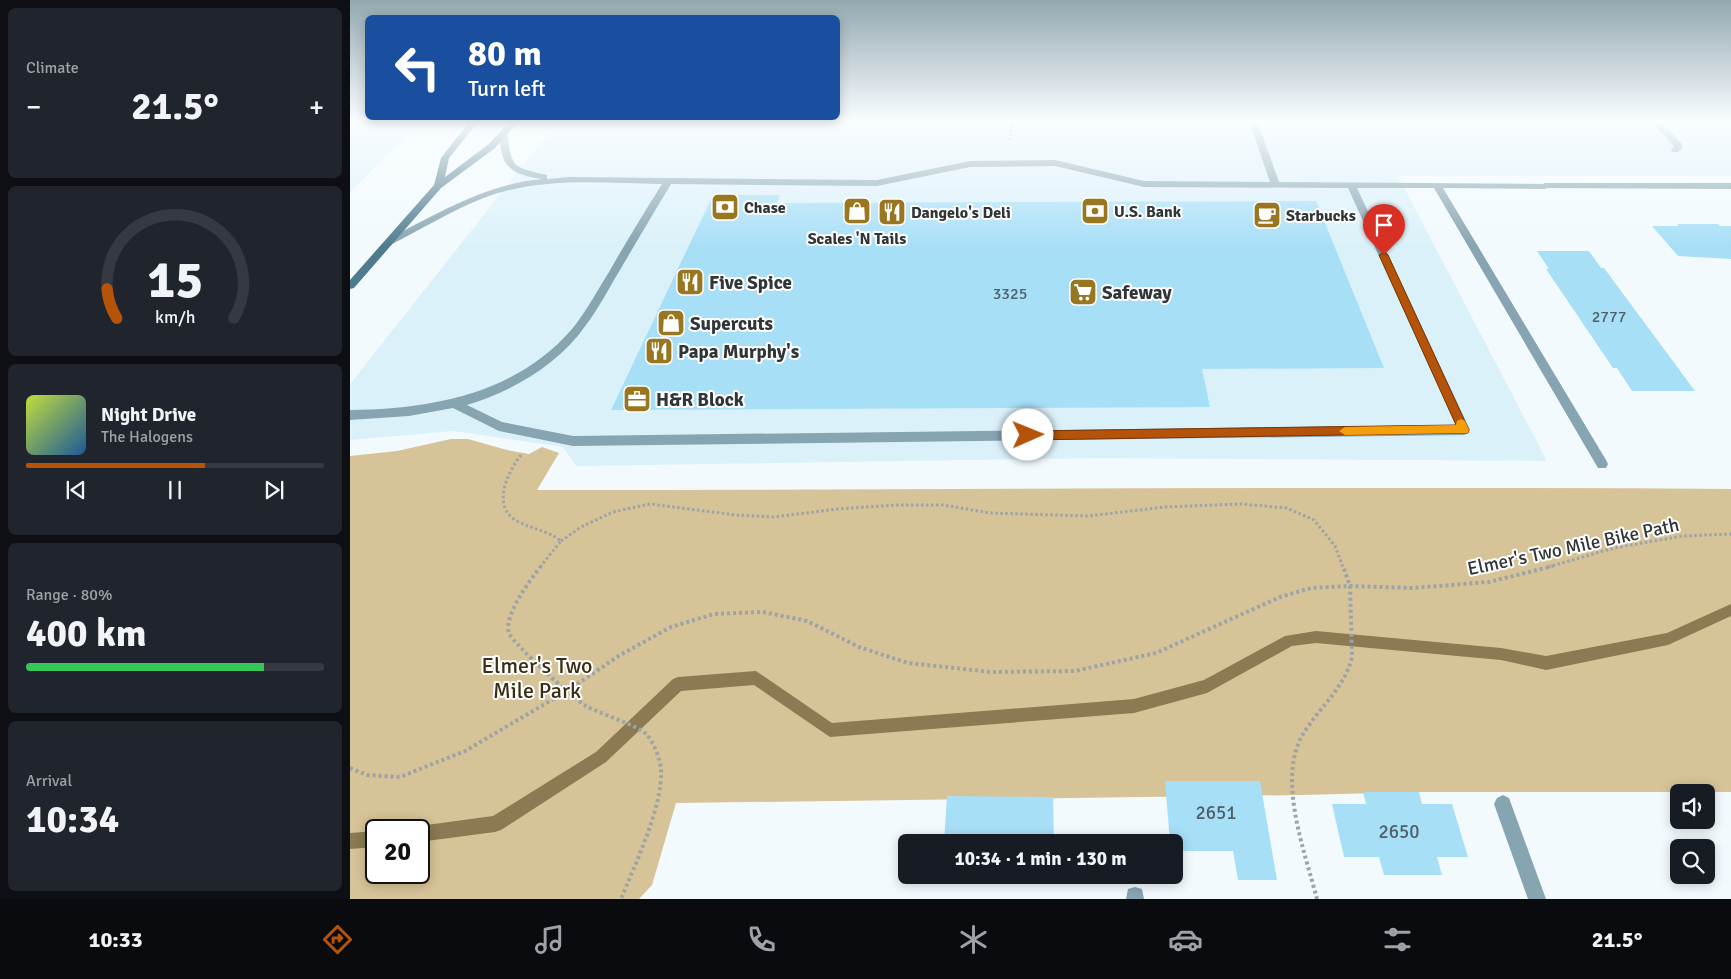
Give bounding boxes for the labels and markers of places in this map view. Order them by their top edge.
bank icon: Chase [710,192,740,222]
shop icon: Scales 'N Tails [842,196,872,226]
bank icon: U.S. Bank [1080,196,1110,226]
restaurant icon: Dangelo's Deli [877,197,907,227]
place label: Chase [744,198,786,218]
cafe icon: Starbucks [1252,200,1282,230]
place label: U.S. Bank [1114,202,1182,222]
place label: Dangelo's Deli [911,203,1011,223]
pin [1363,204,1405,255]
place label: Starbucks [1286,206,1356,226]
place label: Scales 'N Tails [808,229,906,249]
restaurant icon: Five Spice [675,267,705,297]
place label: Five Spice [709,271,792,295]
supermarket icon: Safeway [1068,277,1098,307]
place label: Safeway [1102,281,1172,305]
shop icon: Supercuts [656,308,686,338]
place label: Supercuts [690,312,773,336]
restaurant icon: Papa Murphy's [644,336,674,366]
place label: Papa Murphy's [678,340,799,364]
office icon: H&R Block [622,384,652,414]
place label: H&R Block [656,388,744,412]

